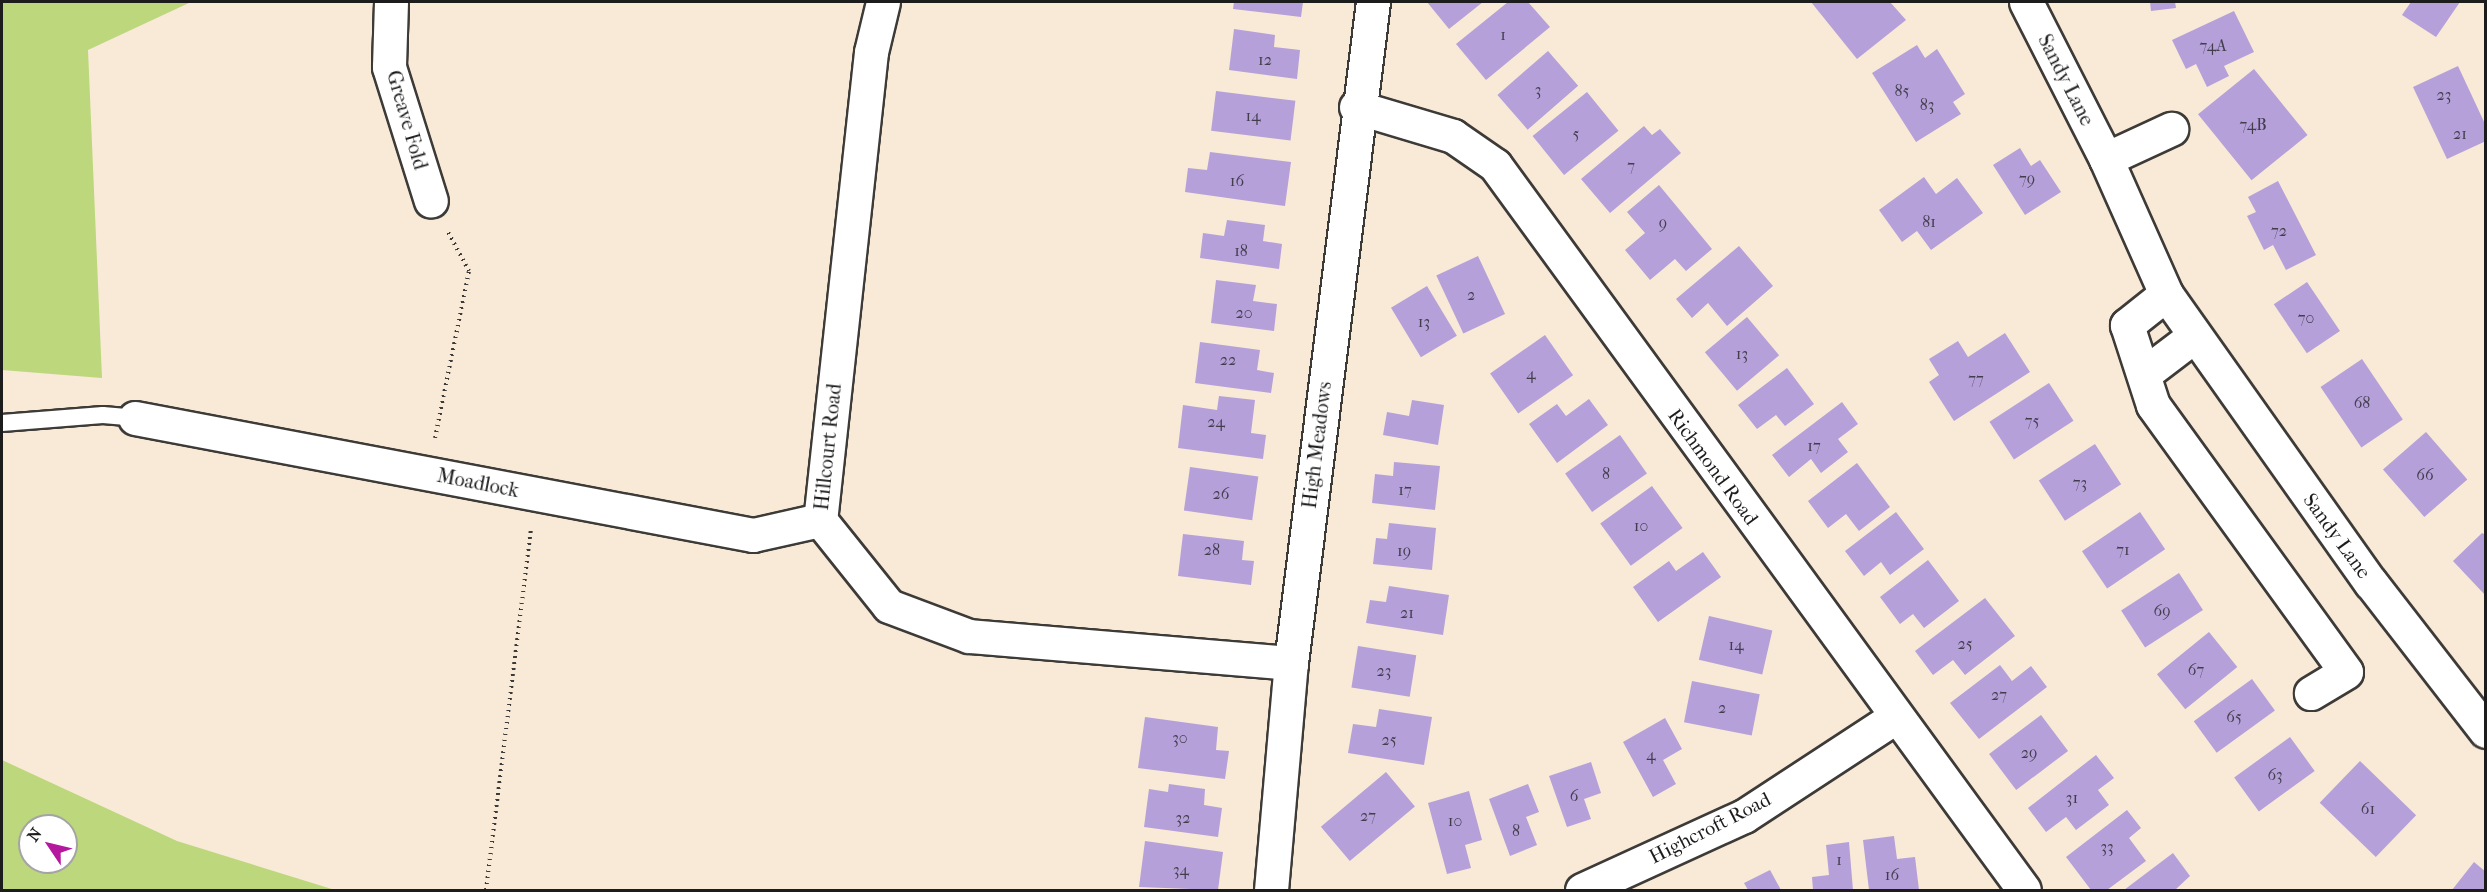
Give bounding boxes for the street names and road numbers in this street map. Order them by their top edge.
street label: Sandy Lane [2033,30,2099,130]
street label: Greave Fold [381,68,433,172]
street label: High Meadows [1297,380,1337,510]
street label: Hillcourt Road [809,382,847,512]
street label: Richmond Road [1663,404,1763,530]
street label: Moadlock [435,463,521,503]
street label: Sandy Lane [2298,489,2376,583]
street label: Highcroft Road [1645,787,1775,869]

